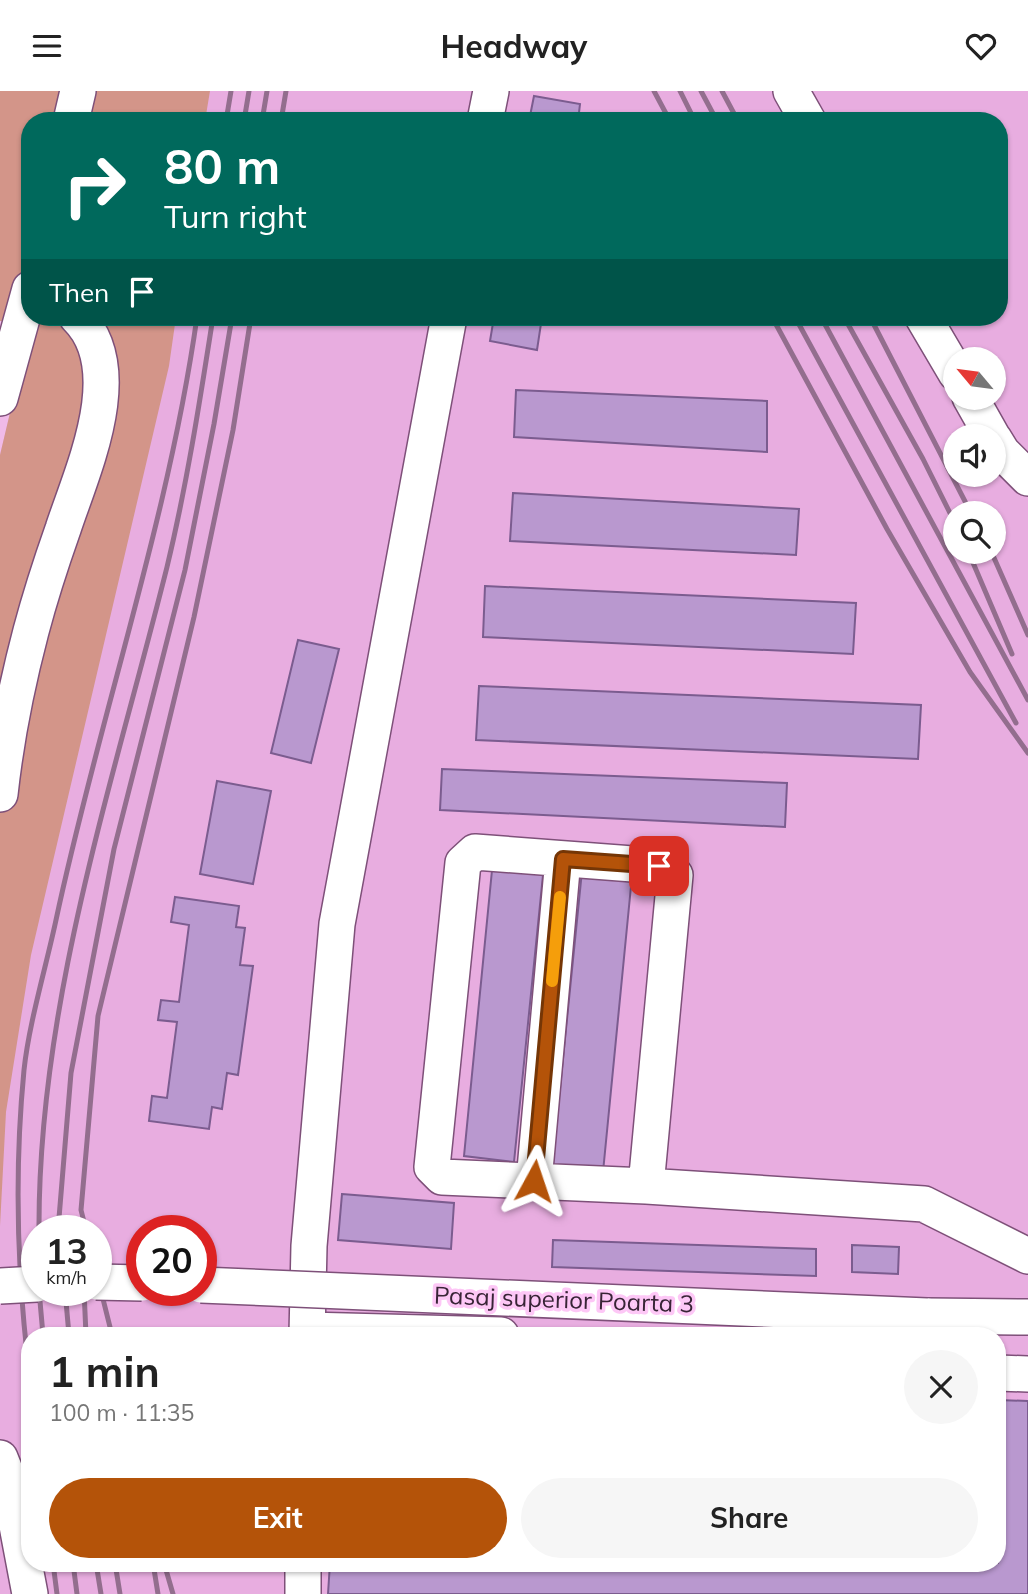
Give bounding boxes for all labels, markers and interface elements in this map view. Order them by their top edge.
text: Headway [441,26,587,66]
icon: menu [28,27,66,65]
icon: heart [962,27,1000,65]
text: 80 m [164,135,280,196]
icon: right [49,140,140,231]
text: Turn right [164,196,307,236]
icon: arrive [123,273,161,311]
text: Then [49,276,109,309]
north arrow [943,347,1006,409]
map controls [943,347,1006,564]
button: sound [943,424,1006,487]
button: search [943,501,1006,564]
pin [629,836,689,896]
icon: arrive [640,847,678,885]
position arrow [497,1144,571,1218]
speed limit sign: 20 [126,1215,217,1306]
text: 13 [45,1229,88,1273]
text: km/h [46,1266,87,1289]
street label: Pasaj superior Poarta 3 [434,1279,695,1319]
text: 1 min [49,1345,160,1398]
button: close [904,1350,978,1424]
text: 100 m · 11:35 [49,1398,194,1427]
button: Exit [49,1478,507,1558]
button: Share [521,1478,978,1558]

